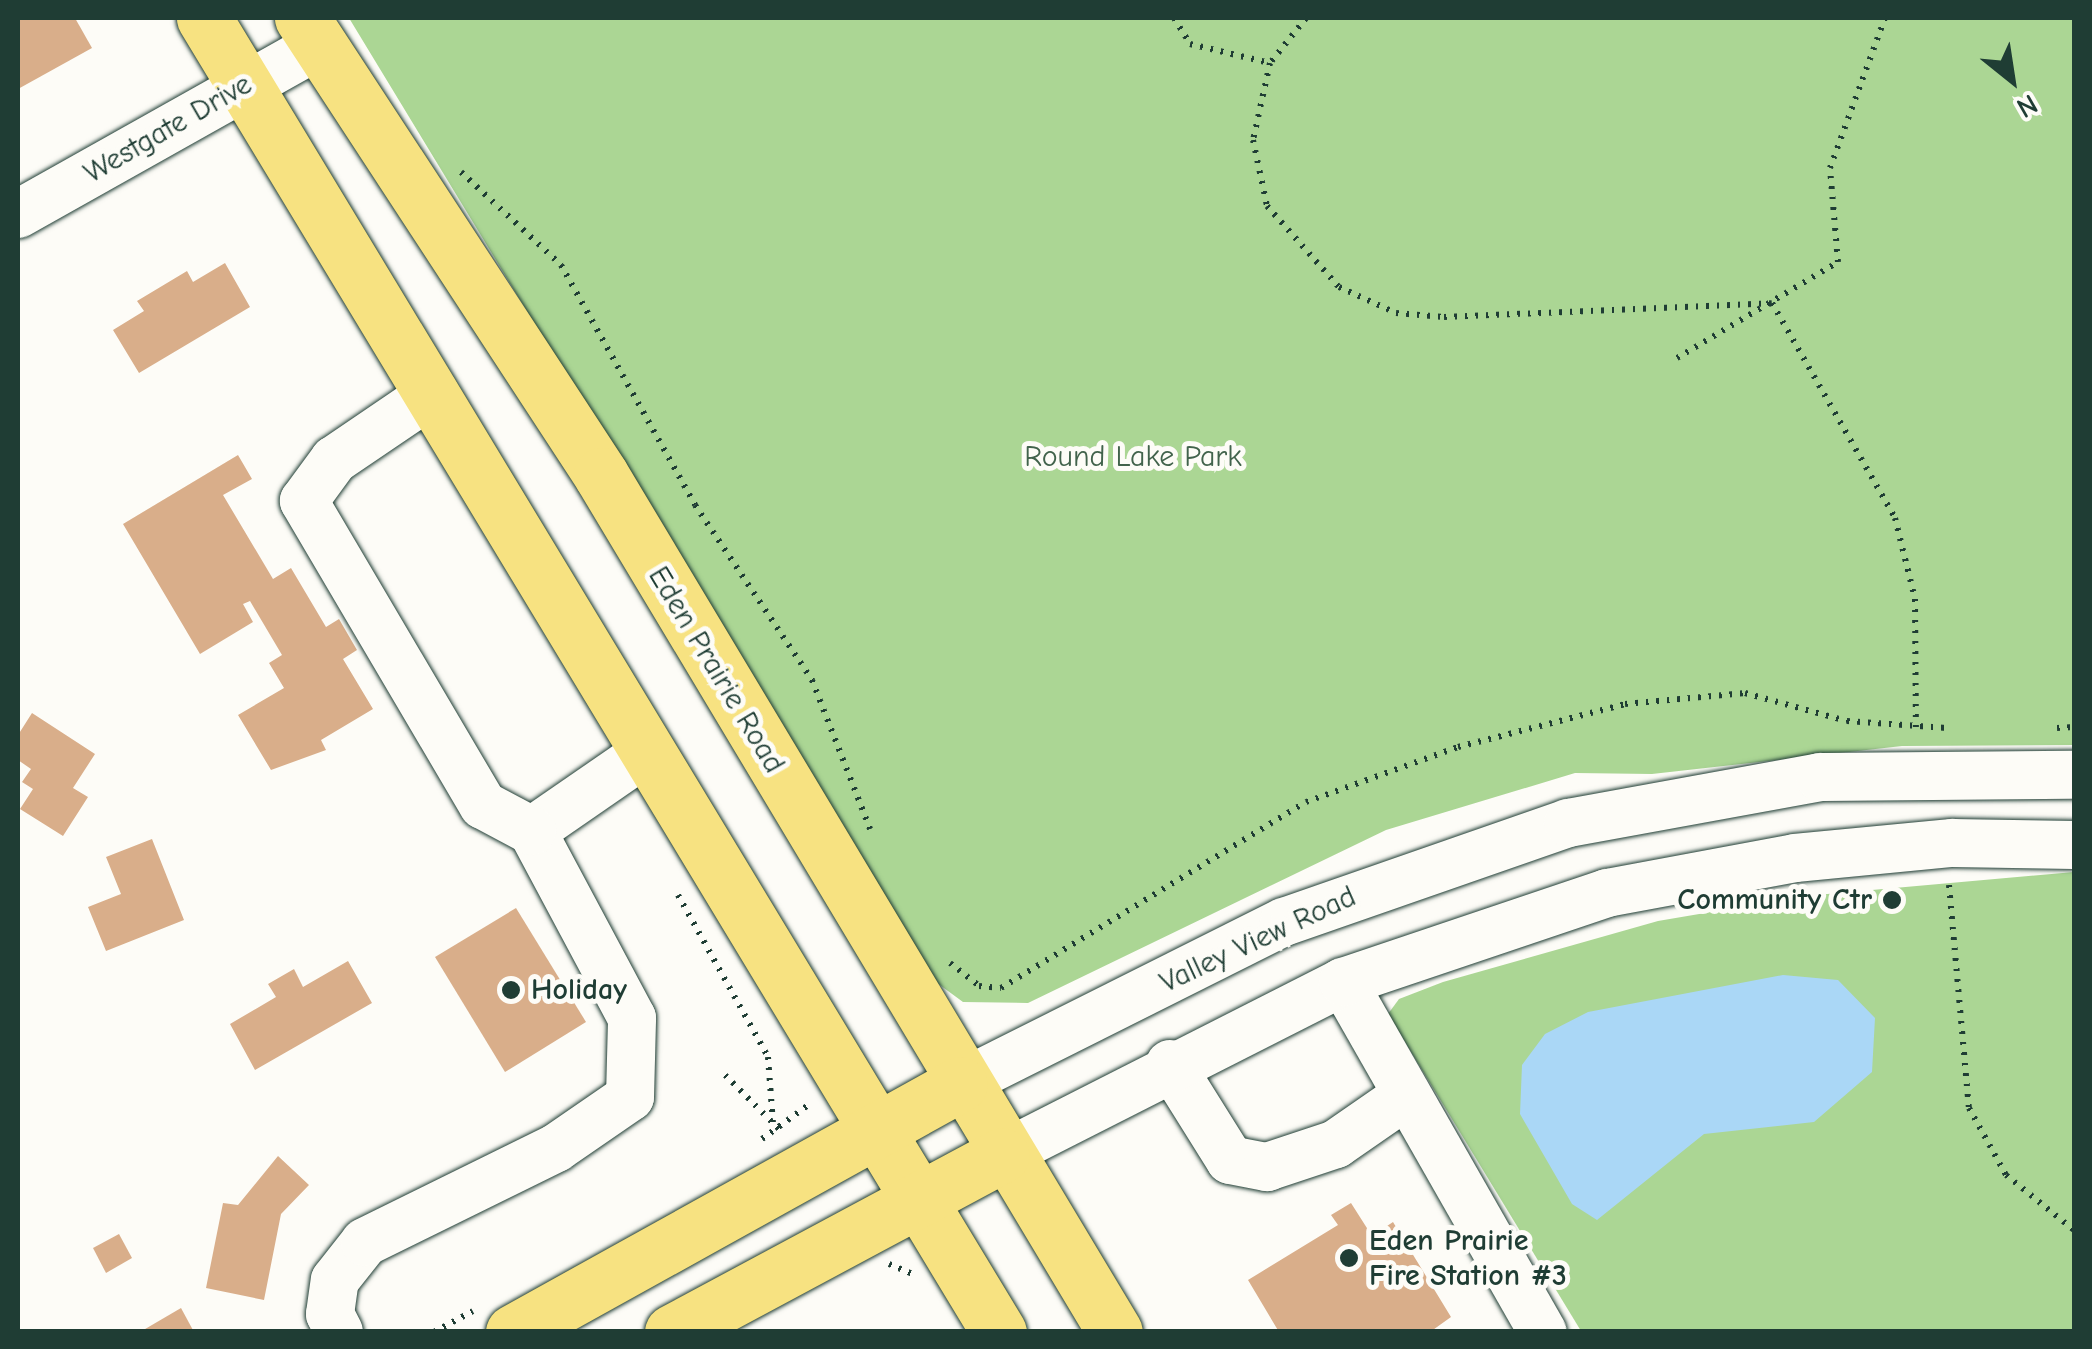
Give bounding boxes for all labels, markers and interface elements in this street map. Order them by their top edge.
north arrow [1962,30,2062,130]
street label: Westgate Drive [78,66,258,192]
text: N [2011,88,2043,124]
park label: Round Lake Park [1024,439,1242,475]
street label: Eden Prairie Road [640,560,792,780]
street label: Valley View Road [1154,879,1362,1001]
place label: Community Ctr [1677,882,1872,918]
marker: Community Ctr [1881,889,1903,911]
place label: Holiday [531,972,627,1008]
marker: Holiday [500,979,522,1001]
place label: Eden Prairie Fire Station #3 [1369,1223,1567,1294]
marker: Eden Prairie Fire Station #3 [1338,1247,1360,1269]

